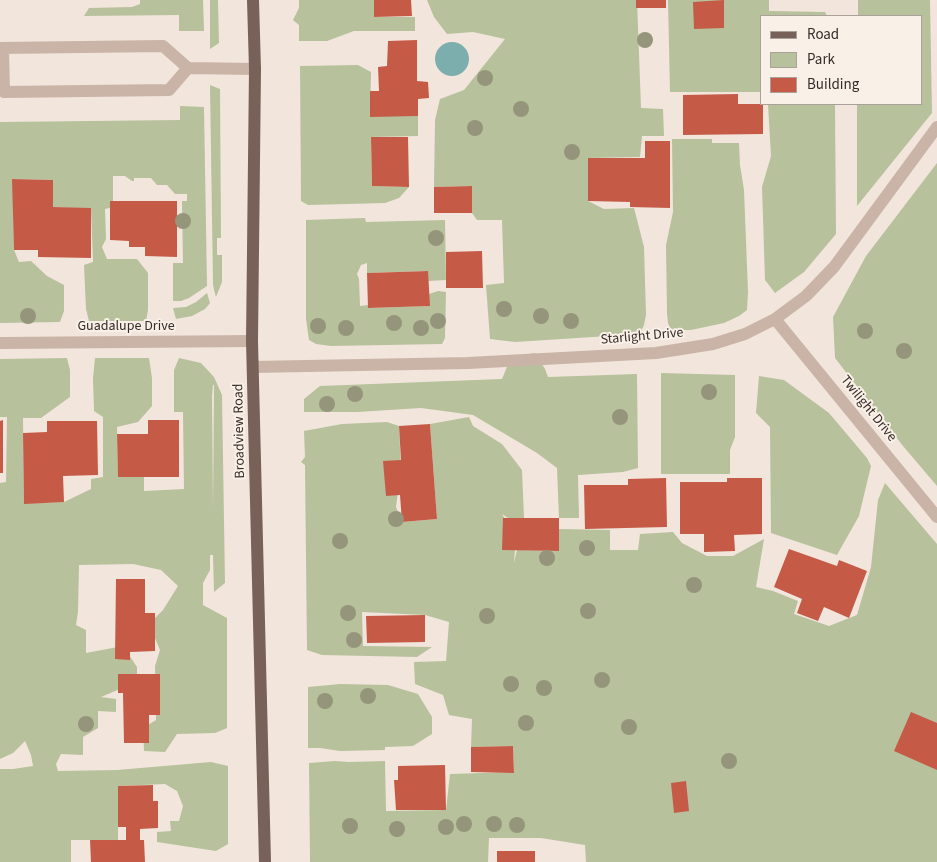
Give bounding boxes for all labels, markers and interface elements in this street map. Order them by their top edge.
legend [760,15,922,105]
text: Road [807,24,839,45]
text: Park [807,49,835,70]
text: Building [807,74,859,95]
street label: Guadalupe Drive [77,319,175,335]
street label: Starlight Drive [600,325,684,349]
street label: Twilight Drive [836,373,900,445]
street label: Broadview Road [231,383,249,479]

